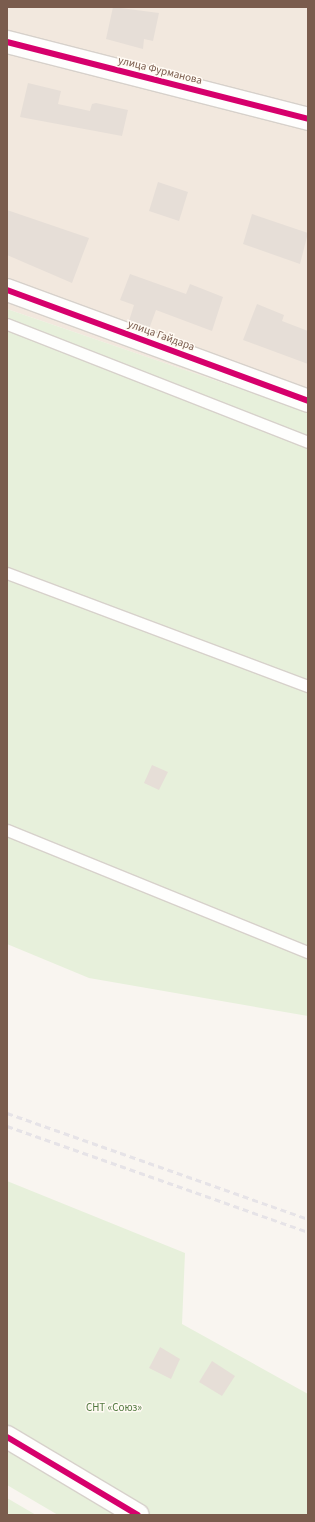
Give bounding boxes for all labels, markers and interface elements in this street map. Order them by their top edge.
street label: улица Фурманова [117,54,203,88]
street label: улица Гайдара [126,318,196,354]
park label: СНТ «Союз» [86,1401,142,1415]

